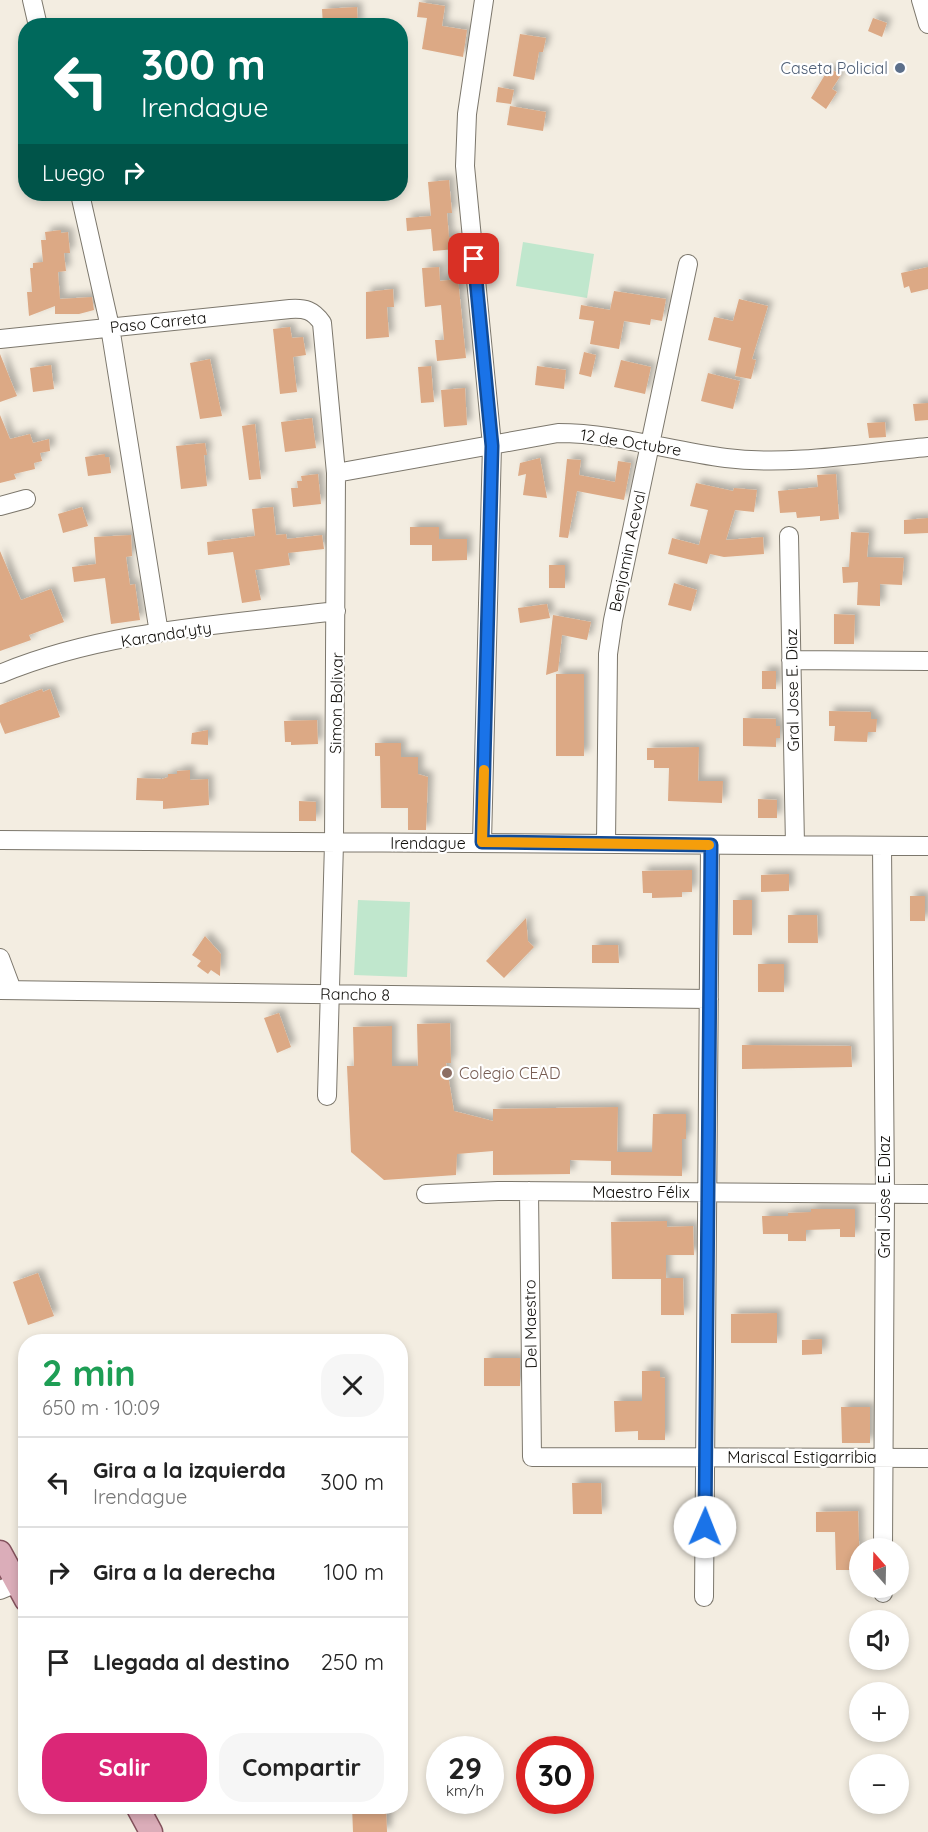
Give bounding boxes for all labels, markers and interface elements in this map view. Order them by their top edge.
text: 300 m [141,38,266,91]
icon: left [42,42,120,120]
place label: Caseta Policial [781,58,888,78]
marker: Caseta Policial [893,61,907,75]
text: Irendague [141,90,268,124]
icon: right [117,156,150,189]
text: Luego [42,159,105,187]
pin [448,233,499,284]
icon: arrive [457,242,490,275]
street label: Paso Carreta [109,307,207,337]
street label: 12 de Octubre [579,424,683,460]
street label: Benjamin Aceval [604,488,650,614]
street label: Karanda'yty [119,617,213,651]
street label: Gral Jose E. Diaz [781,628,803,752]
street label: Simon Bolivar [325,652,347,754]
street label: Irendague [390,833,466,853]
street label: Rancho 8 [320,983,390,1005]
place label: Colegio CEAD [459,1063,560,1083]
marker: Colegio CEAD [440,1066,454,1080]
street label: Gral Jose E. Diaz [874,1135,894,1259]
street label: Maestro Félix [592,1182,690,1202]
street label: Del Maestro [519,1279,541,1369]
text: 2 min [42,1350,136,1395]
button: close [321,1354,384,1417]
text: 650 m · 10:09 [42,1395,160,1420]
street label: Mariscal Estigarribia [727,1447,877,1467]
text: Gira a la izquierda [93,1456,286,1484]
icon: left [42,1466,75,1499]
text: 300 m [320,1468,384,1496]
text: Irendague [93,1484,187,1509]
position arrow [673,1495,737,1559]
north arrow [849,1538,909,1598]
map controls [849,1538,909,1814]
icon: right [42,1556,75,1589]
text: Gira a la derecha [93,1558,276,1586]
text: 100 m [324,1558,384,1586]
button: sound [849,1610,909,1670]
icon: arrive [42,1646,75,1679]
text: Llegada al destino [93,1648,290,1676]
text: 250 m [321,1648,384,1676]
button: + [849,1682,909,1742]
button: Salir [42,1733,207,1802]
button: Compartir [219,1733,384,1802]
speed limit sign: 30 [516,1736,594,1814]
text: 29 [448,1749,482,1787]
button: − [849,1754,909,1814]
text: km/h [446,1781,484,1800]

